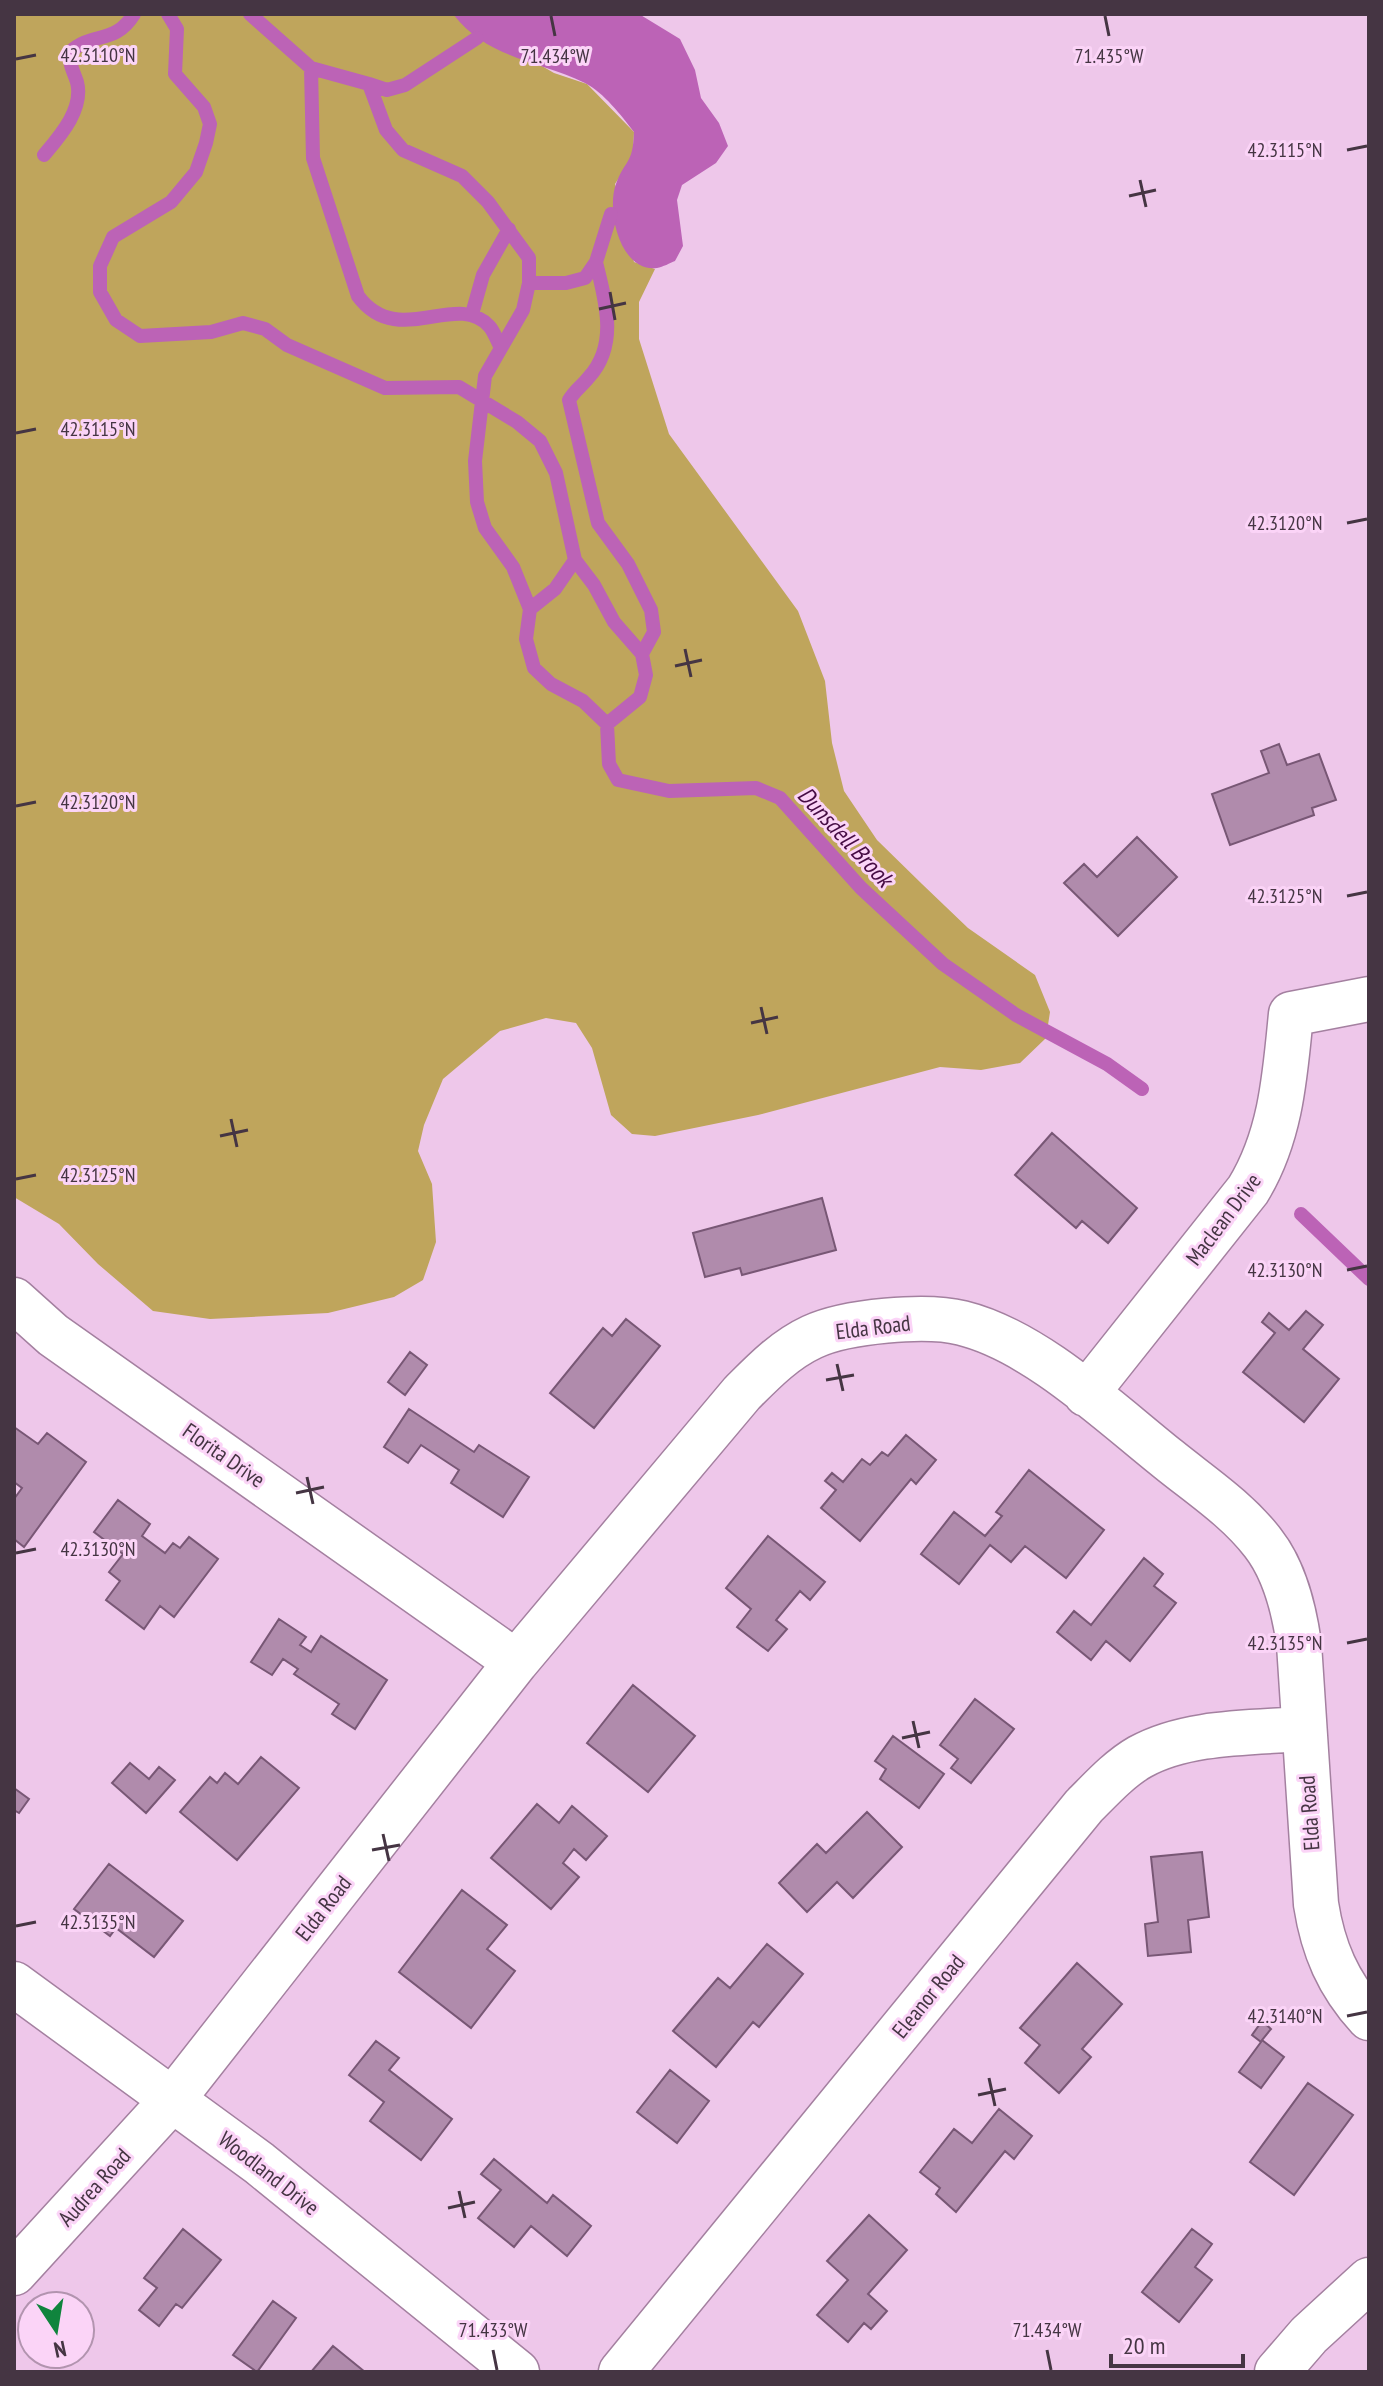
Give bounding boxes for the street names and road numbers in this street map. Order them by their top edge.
street label: Maclean Drive [1179,1167,1267,1271]
street label: Elda Road [834,1309,912,1345]
street label: Florita Drive [177,1417,271,1493]
street label: Elda Road [1292,1775,1326,1851]
street label: Elda Road [289,1870,357,1946]
street label: Eleanor Road [886,1948,970,2044]
street label: Woodland Drive [213,2125,325,2221]
street label: Audrea Road [52,2142,136,2232]

